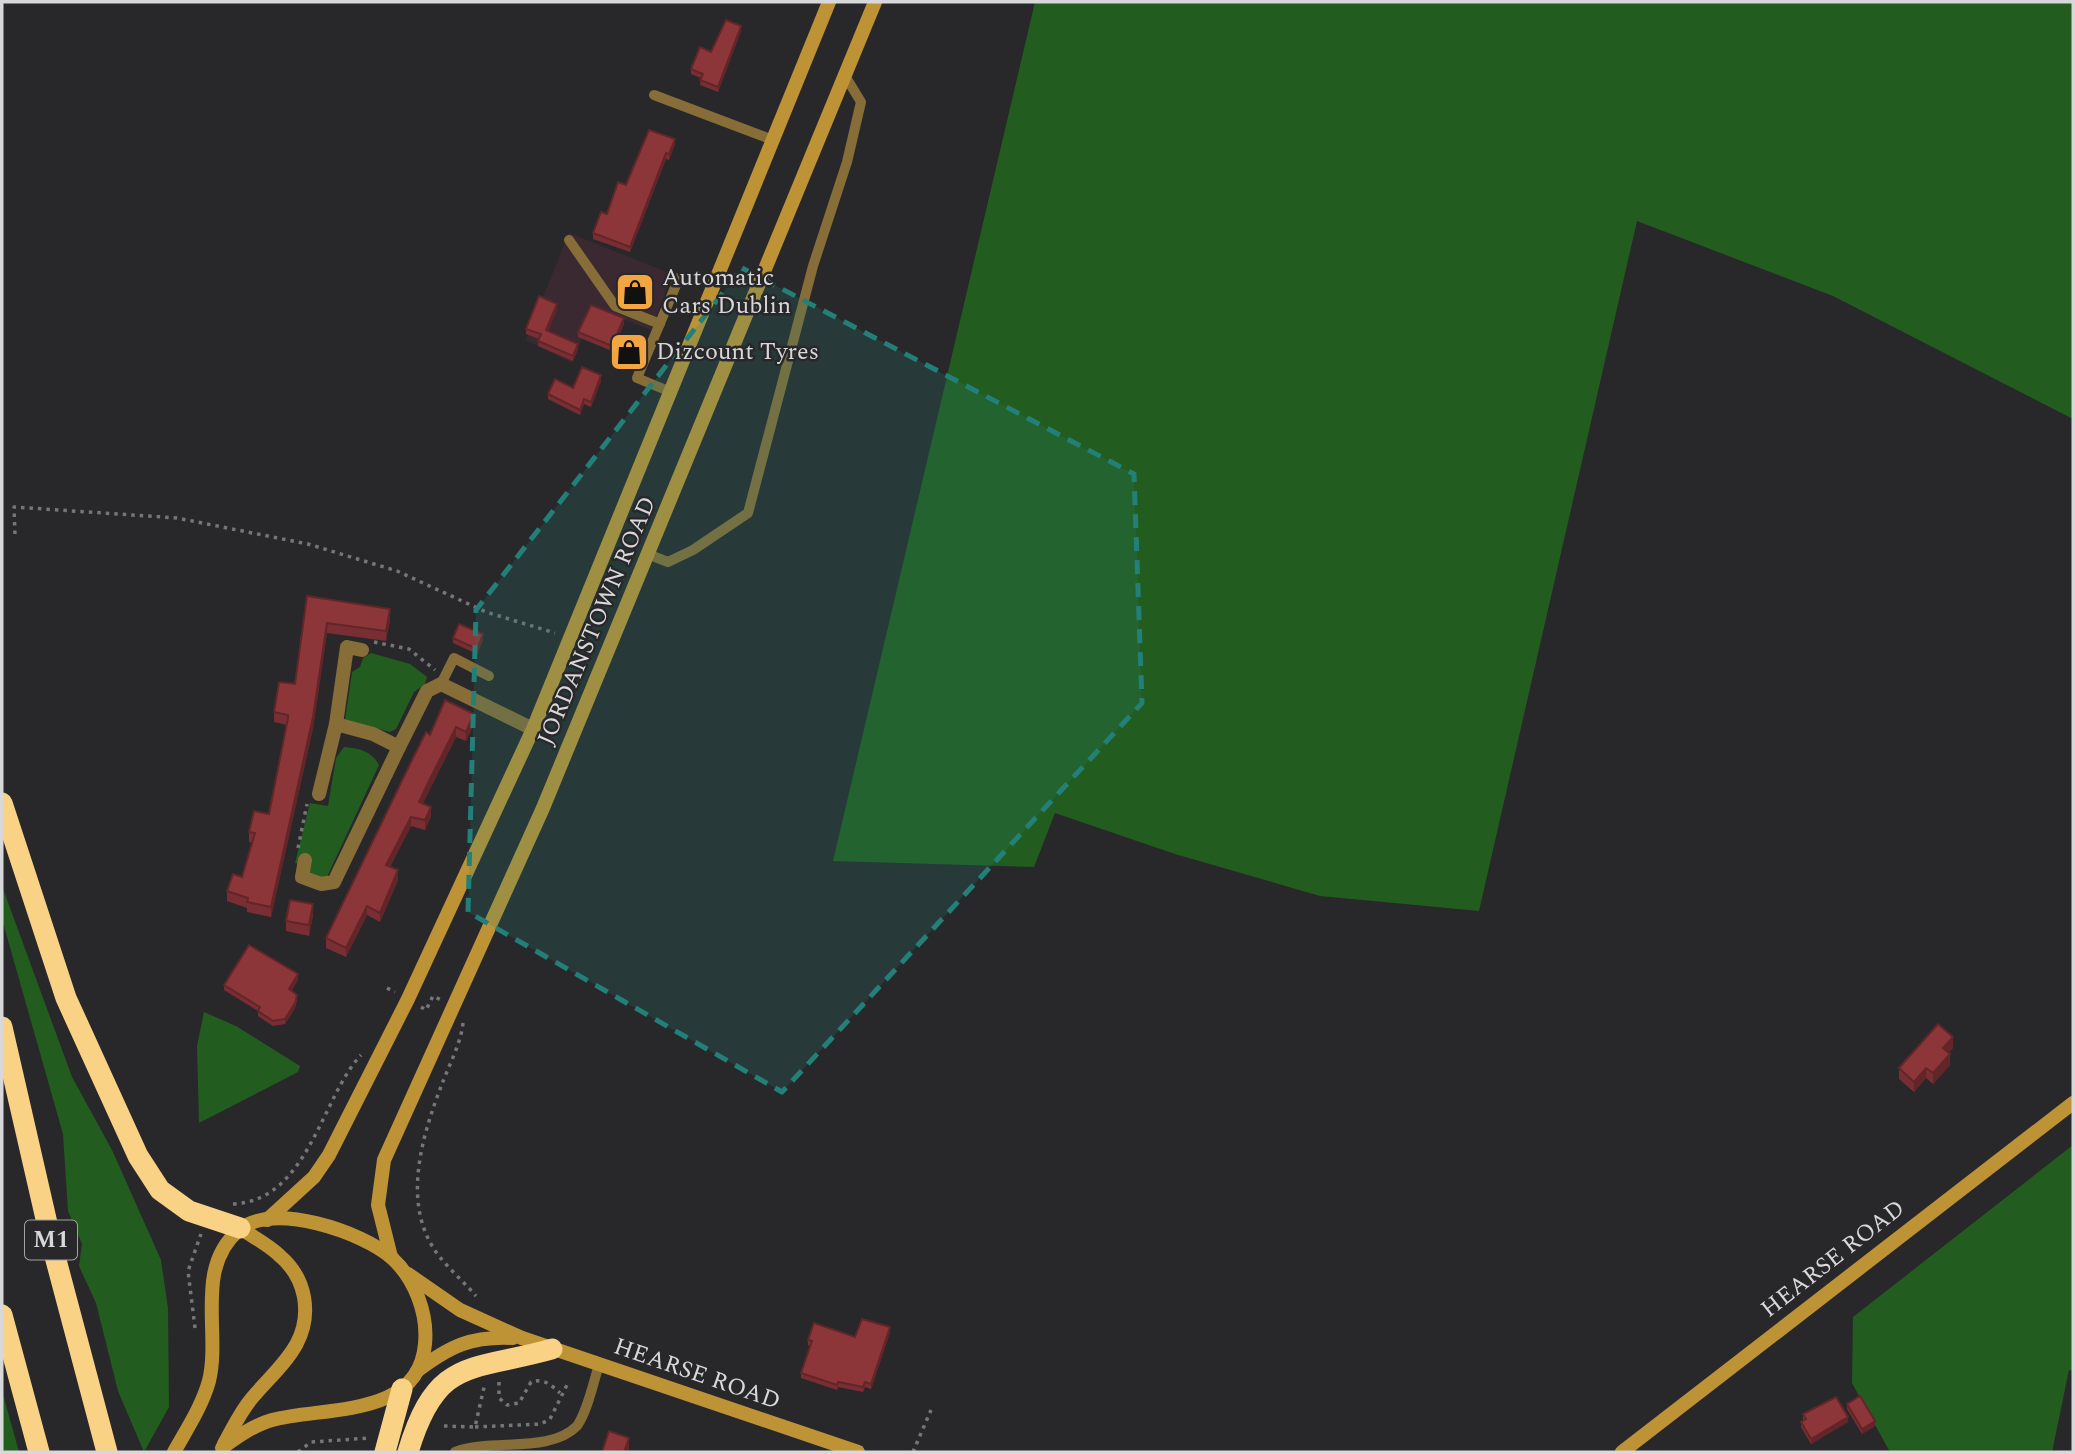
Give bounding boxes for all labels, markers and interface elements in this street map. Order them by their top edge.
place label: Automatic Cars Dublin [662,260,791,324]
shop icon: Automatic Cars Dublin [614,271,656,313]
shop icon: Dizcount Tyres [608,331,650,373]
place label: Dizcount Tyres [656,334,819,370]
street label: JORDANSTOWN ROAD [528,491,666,751]
street label: HEARSE ROAD [1753,1191,1913,1327]
road number: M1 [25,1220,77,1260]
street label: HEARSE ROAD [609,1329,785,1419]

